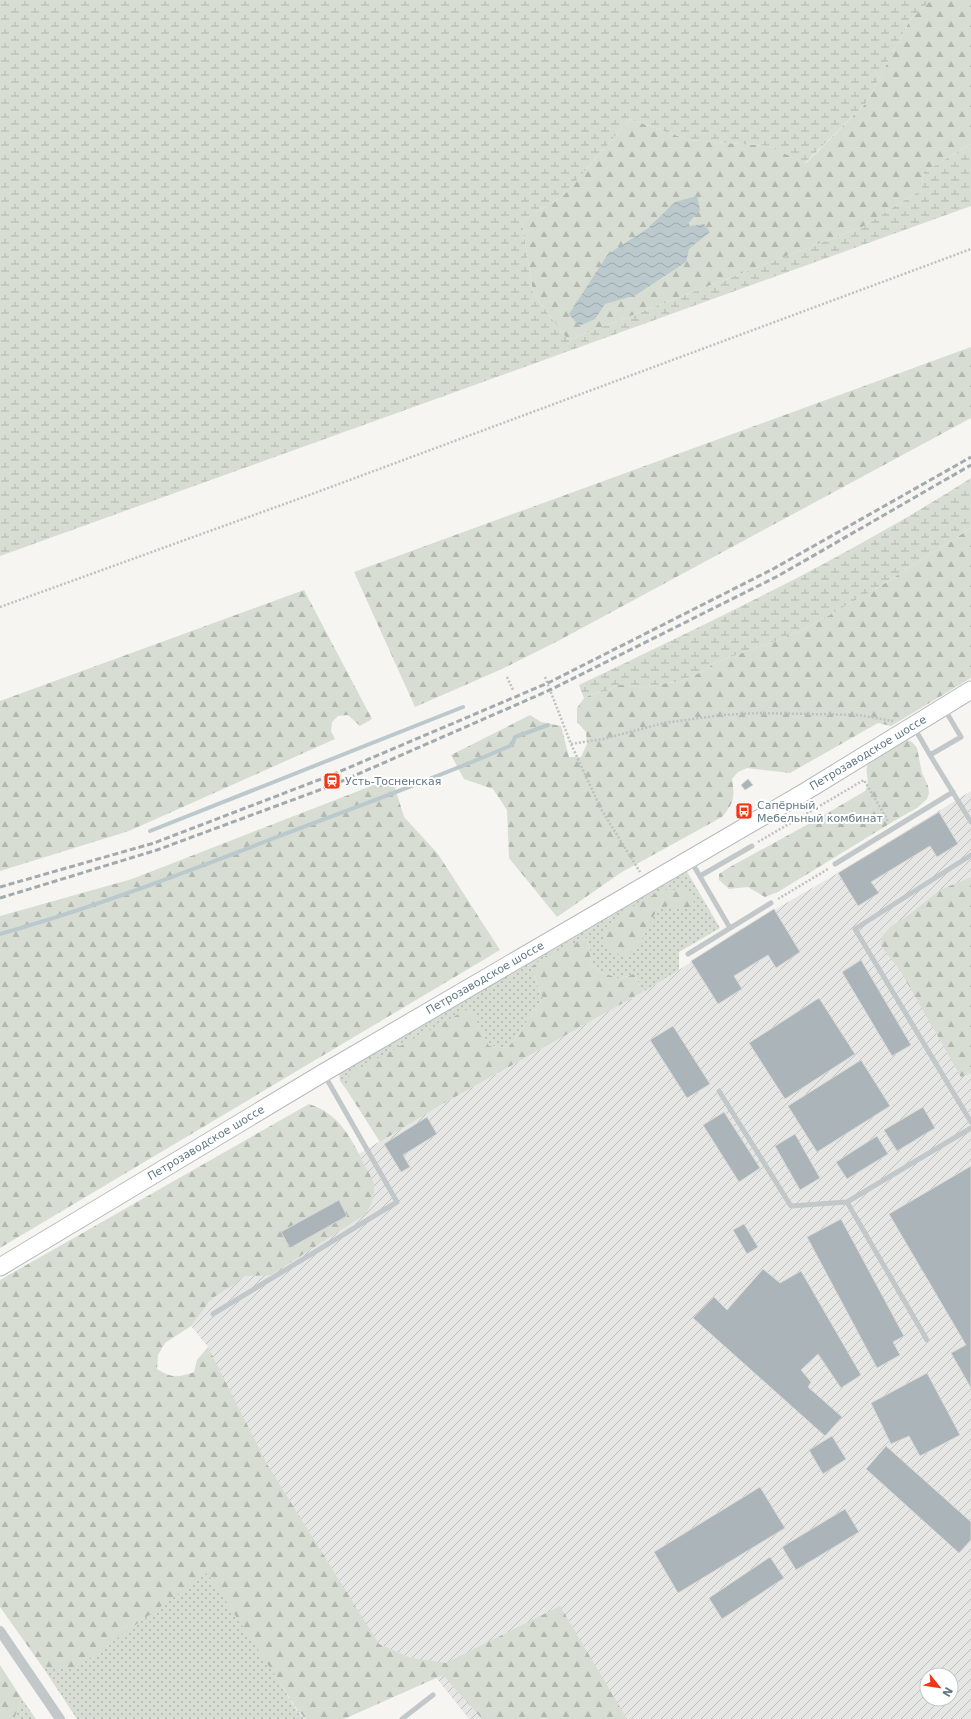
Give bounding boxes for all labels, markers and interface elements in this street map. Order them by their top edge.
street label: Петрозаводское шоссе [807,713,929,793]
station icon: Усть-Тосненская [322,771,342,791]
place label: Усть-Тосненская [345,775,441,788]
place label: Сапёрный, Мебельный комбинат [757,799,883,825]
bus stop icon: Сапёрный, Мебельный комбинат [734,801,754,821]
street label: Петрозаводское шоссе [424,939,546,1017]
street label: Петрозаводское шоссе [145,1103,267,1183]
north arrow [919,1667,959,1707]
text: N [939,1685,955,1699]

